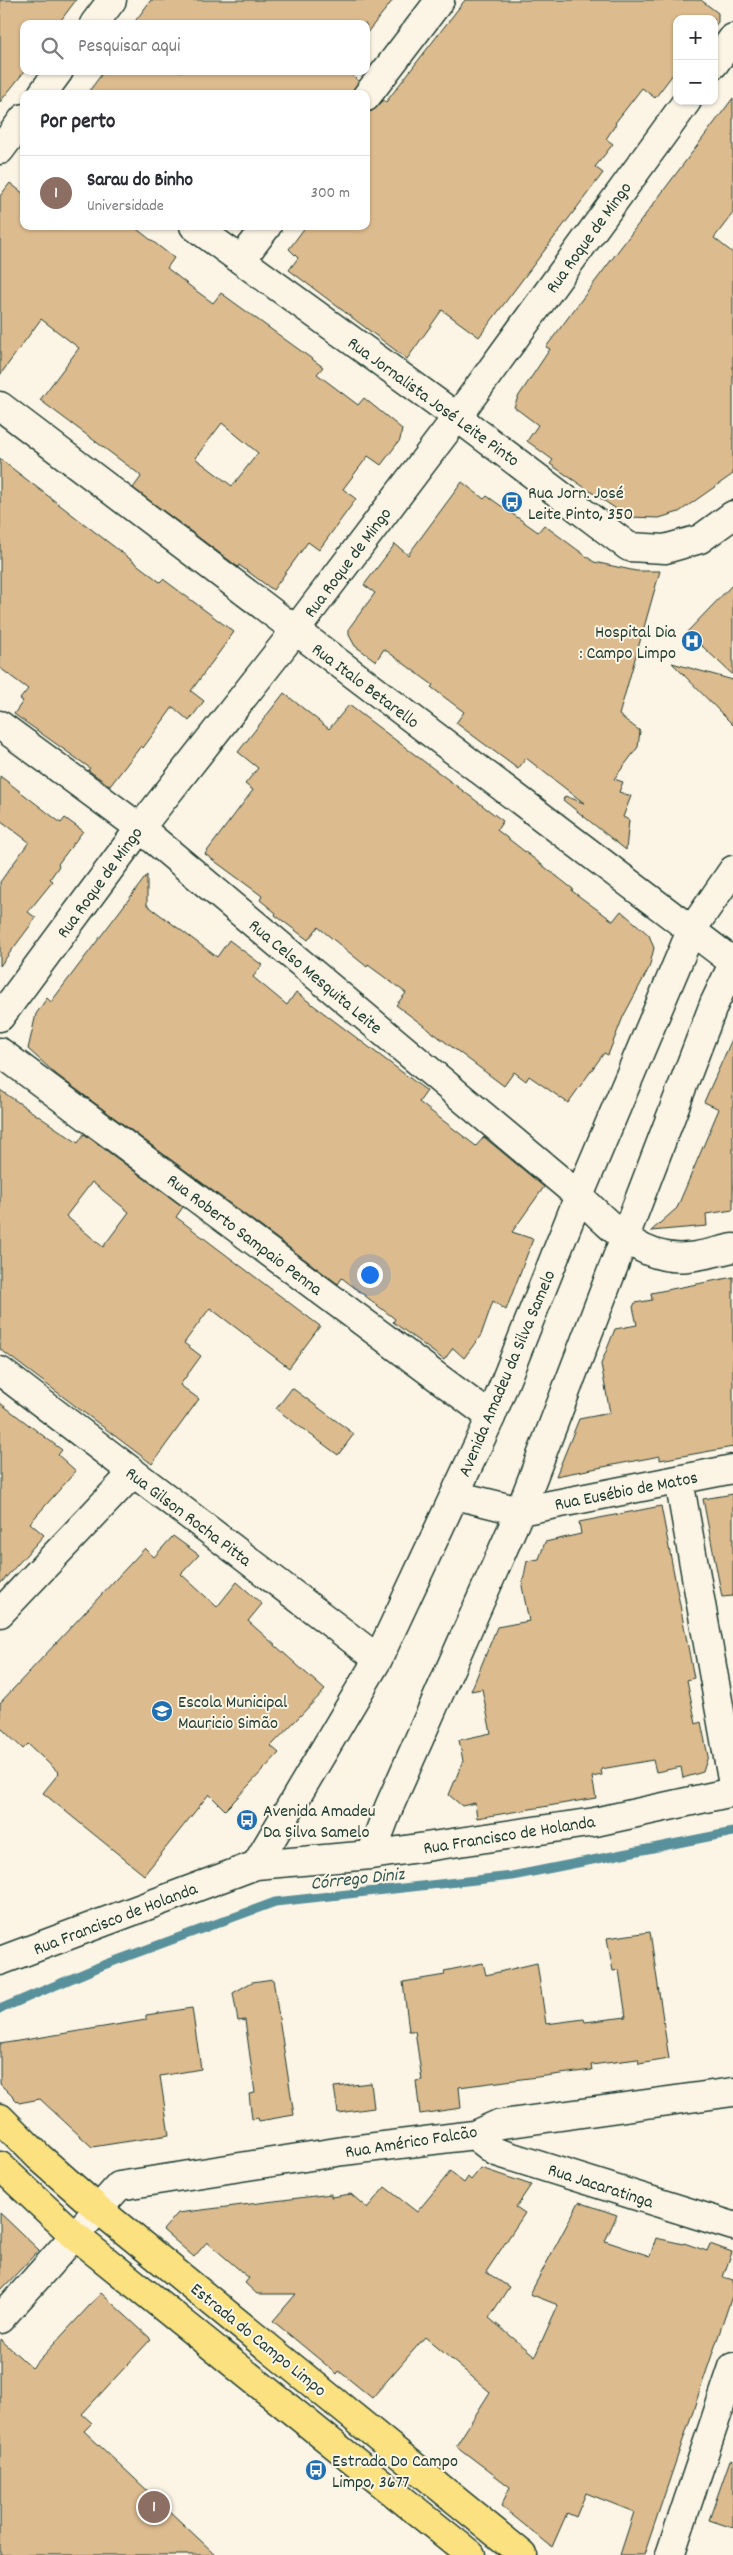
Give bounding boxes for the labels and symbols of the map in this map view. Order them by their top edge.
street label: Rua Roque de Mingo [541,178,639,299]
street label: Rua Jornalista José Leite Pinto [341,332,524,474]
place label: Rua Jorn. José Leite Pinto, 350 [528,482,633,528]
bus stop icon: Rua Jorn. José Leite Pinto, 350 [500,490,524,514]
street label: Rua Roque de Mingo [299,503,399,624]
place label: Hospital Dia : Campo Limpo [579,621,677,667]
hospital icon: Hospital Dia : Campo Limpo [680,629,704,653]
street label: Rua Italo Betarello [306,638,423,736]
street label: Rua Roque de Mingo [52,823,150,944]
street label: Rua Celso Mesquita Leite [242,915,387,1041]
street label: Rua Roberto Sampaio Penna [160,1169,327,1303]
your location [357,1262,383,1288]
street label: Avenida Amadeu da Silva Samelo [453,1267,563,1481]
street label: Rua Gilson Rocha Pitta [119,1462,256,1574]
street label: Rua Eusébio de Matos [553,1466,700,1519]
place label: Escola Municipal Mauricio Simão [178,1691,288,1737]
school or university icon: Escola Municipal Mauricio Simão [150,1699,174,1723]
place label: Avenida Amadeu Da Silva Samelo [263,1800,376,1846]
bus stop icon: Avenida Amadeu Da Silva Samelo [235,1808,259,1832]
street label: Rua Francisco de Holanda [422,1810,598,1862]
water label: Córrego Diniz [309,1862,406,1899]
street label: Rua Francisco de Holanda [30,1877,202,1963]
street label: Rua Américo Falcão [344,2121,479,2166]
street label: Rua Jacaratinga [544,2159,657,2216]
street label: Estrada do Campo Limpo [184,2278,331,2404]
place label: Estrada Do Campo Limpo, 3677 [332,2450,458,2496]
bus stop icon: Estrada Do Campo Limpo, 3677 [304,2458,328,2482]
pin: 1 [138,2488,170,2526]

